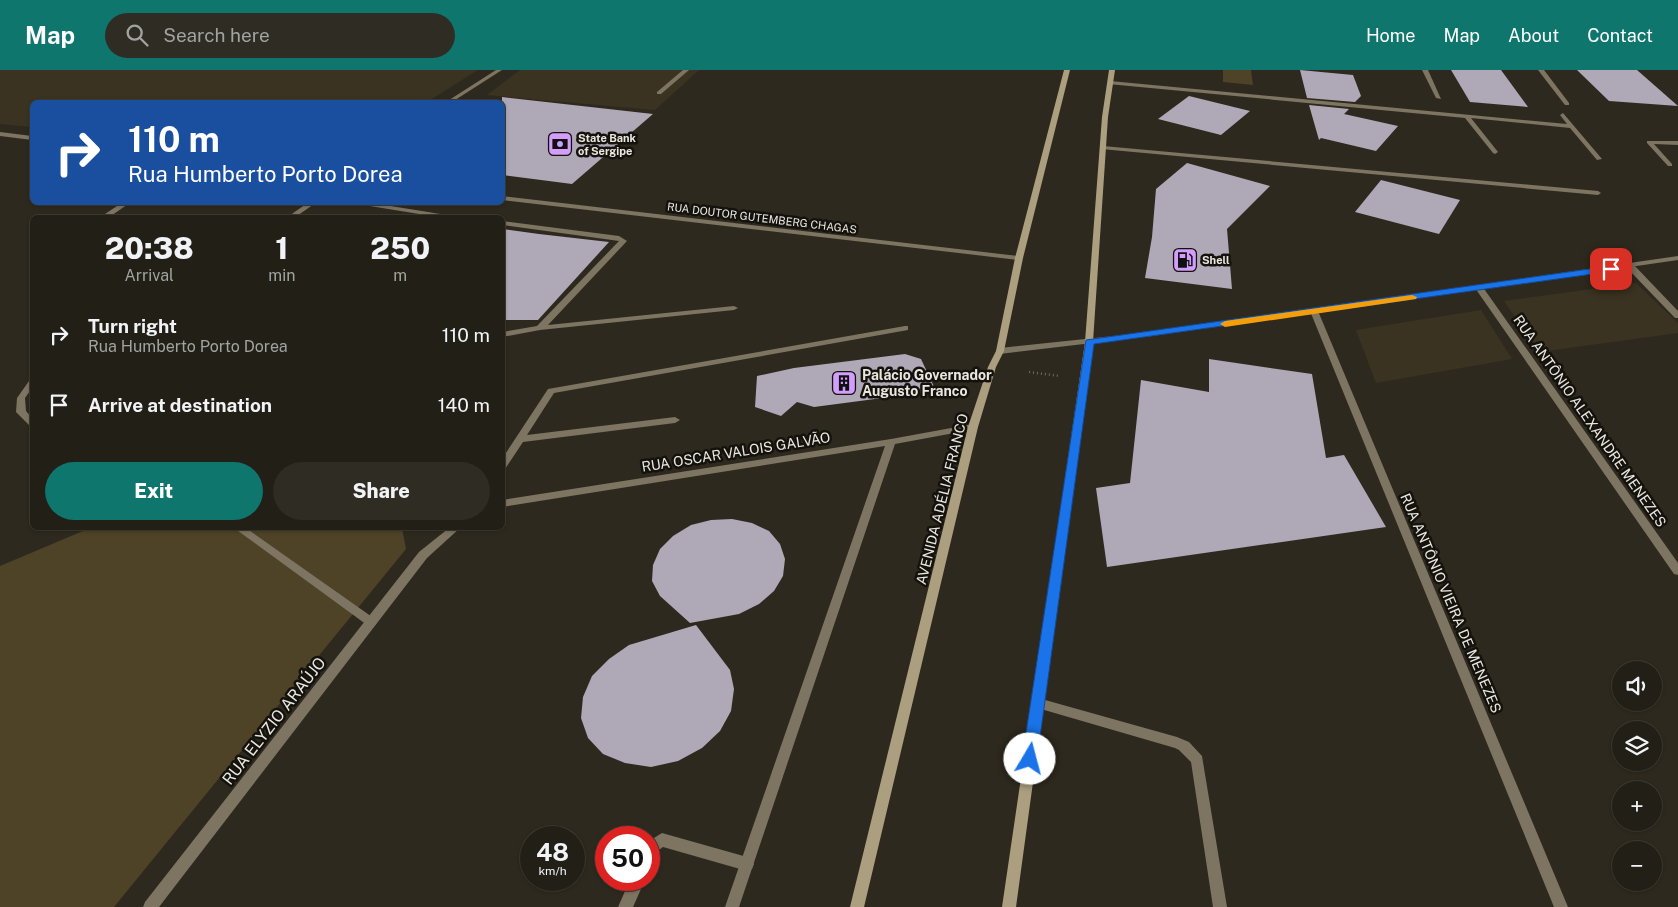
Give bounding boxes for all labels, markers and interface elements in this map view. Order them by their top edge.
search box [105,13,455,58]
text: Map [25,21,75,49]
icon: search [123,21,151,49]
text: Search here [163,24,270,46]
text: Home [1366,25,1416,46]
text: Map [1444,25,1480,46]
text: About [1508,25,1559,46]
text: Contact [1587,25,1653,46]
text: 110 m [128,119,220,160]
icon: right [45,120,110,185]
bank icon: State Bank of Sergipe [547,131,573,157]
place label: State Bank of Sergipe [578,132,637,157]
text: Rua Humberto Porto Dorea [128,161,403,187]
street label: RUA DOUTOR GUTEMBERG CHAGAS [667,200,857,236]
text: 20:38 [105,230,194,266]
text: 1 [275,230,288,266]
text: 250 [370,230,430,266]
fuel station icon: Shell [1172,247,1198,273]
pin [1590,248,1632,290]
place label: Shell [1202,254,1230,266]
icon: arrive [1597,255,1625,283]
text: Arrival [124,266,174,285]
text: min [268,266,295,285]
text: m [393,266,407,285]
street label: RUA ANTÔNIO ALEXANDRE MENEZES [1510,311,1670,530]
text: Turn right [88,315,177,337]
icon: right [45,321,73,349]
text: 110 m [442,324,490,346]
text: Rua Humberto Porto Dorea [88,337,288,356]
place label: Palácio Governador Augusto Franco [862,367,992,399]
building icon: Palácio Governador Augusto Franco [831,370,857,396]
icon: arrive [45,391,73,419]
text: Arrive at destination [88,394,272,416]
text: 140 m [438,394,490,416]
street label: AVENIDA ADÉLIA FRANCO [912,412,971,586]
street label: RUA OSCAR VALOIS GALVÃO [640,428,831,475]
button: Exit [45,462,263,520]
button: Share [273,462,490,520]
street label: RUA ANTÔNIO VIEIRA DE MENEZES [1397,490,1506,715]
street label: RUA ELYZIO ARAÚJO [218,653,330,789]
map controls [1612,661,1662,891]
button: sound [1612,661,1662,711]
button: layers [1612,721,1662,771]
position arrow [1003,732,1055,784]
button: + [1612,781,1662,831]
speed limit sign: 50 [595,826,660,891]
text: 48 [536,837,569,867]
button: − [1612,841,1662,891]
text: km/h [538,864,567,878]

